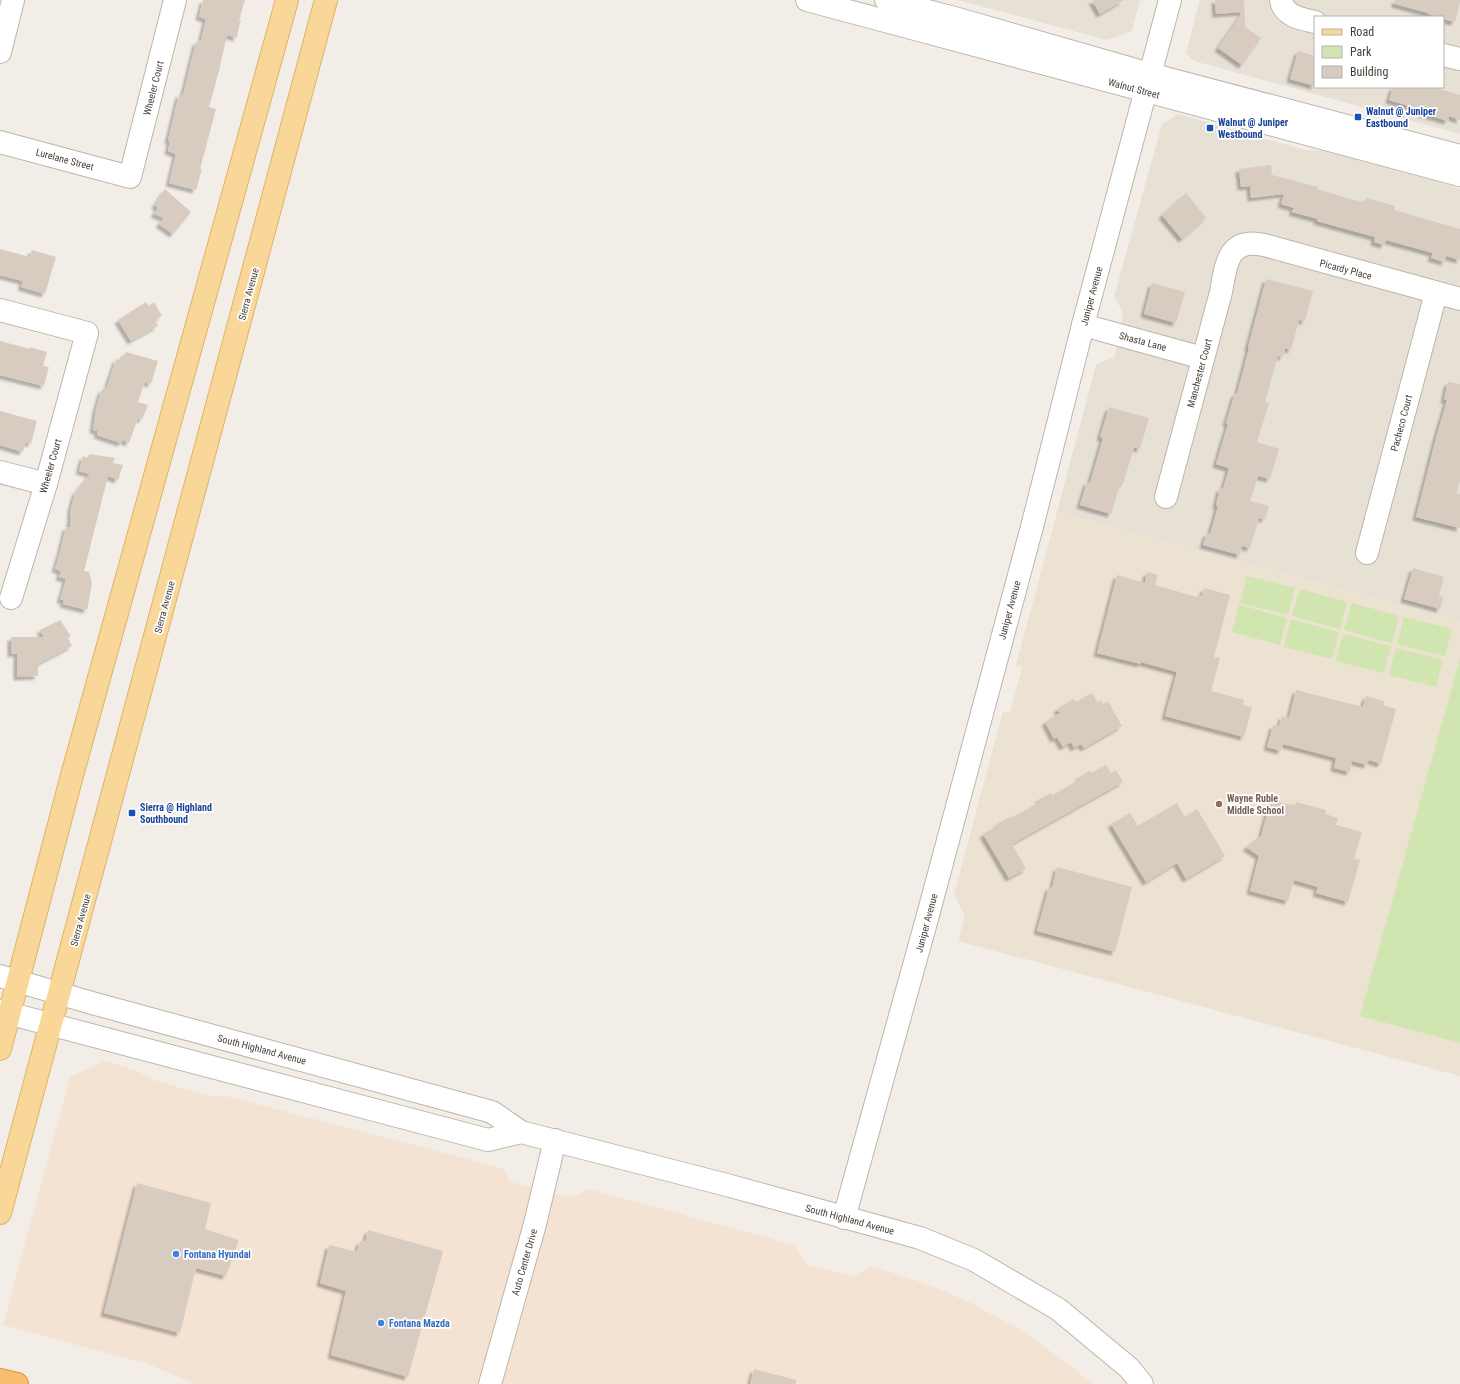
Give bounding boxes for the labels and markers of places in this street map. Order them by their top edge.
place label: Walnut @ Juniper Eastbound [1366,106,1437,129]
marker: Walnut @ Juniper Eastbound [1353,112,1363,122]
place label: Walnut @ Juniper Westbound [1218,117,1289,140]
marker: Walnut @ Juniper Westbound [1205,123,1215,133]
place label: Wayne Ruble Middle School [1227,793,1284,816]
marker: Wayne Ruble Middle School [1214,799,1224,809]
place label: Sierra @ Highland Southbound [140,802,212,825]
marker: Sierra @ Highland Southbound [127,808,137,818]
marker: Fontana Hyundai [171,1249,181,1259]
place label: Fontana Hyundai [184,1249,251,1260]
marker: Fontana Mazda [376,1318,386,1328]
place label: Fontana Mazda [389,1318,450,1329]

